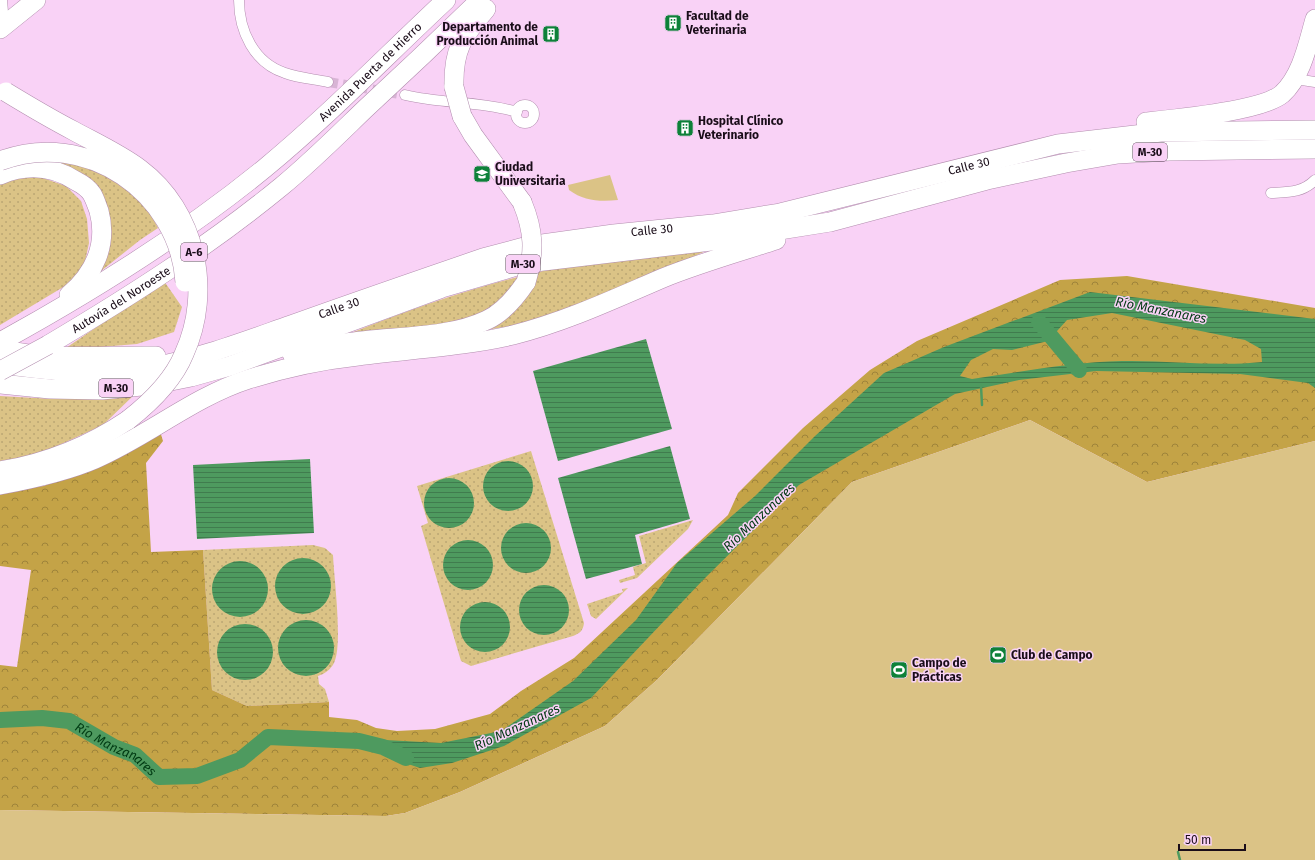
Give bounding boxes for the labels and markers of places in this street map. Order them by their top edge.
place label: Facultad de Veterinaria [685,9,749,37]
building icon: Facultad de Veterinaria [663,13,683,33]
place label: Departamento de Producción Animal [437,20,538,48]
building icon: Departamento de Producción Animal [541,24,561,44]
place label: Hospital Clínico Veterinario [697,114,783,142]
building icon: Hospital Clínico Veterinario [675,118,695,138]
place label: Ciudad Universitaria [495,160,566,188]
school or university icon: Ciudad Universitaria [472,164,492,184]
sports icon: Club de Campo [988,645,1008,665]
place label: Club de Campo [1011,648,1093,662]
place label: Campo de Prácticas [912,656,967,684]
sports icon: Campo de Prácticas [889,660,909,680]

